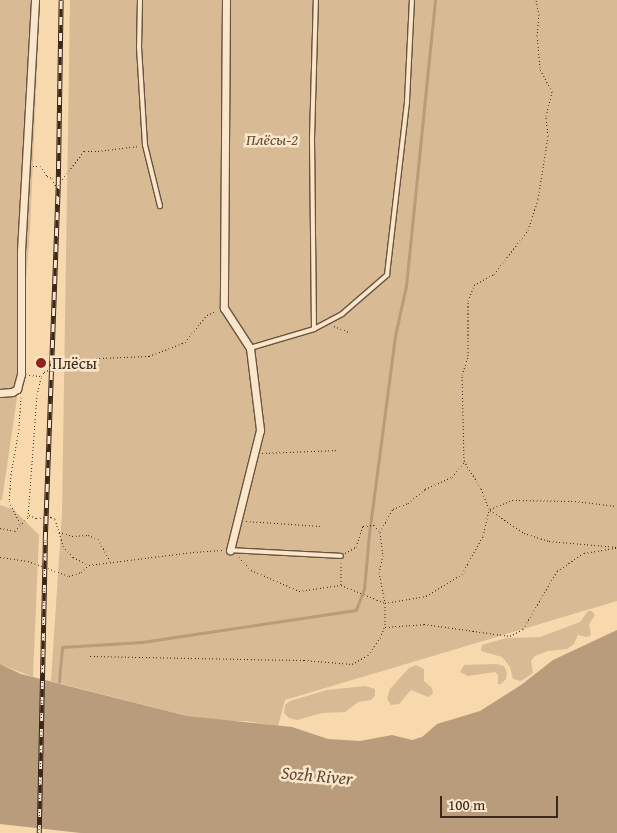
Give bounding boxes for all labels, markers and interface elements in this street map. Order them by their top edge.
park label: Плёсы-2 [246,129,298,149]
place label: Плёсы [52,353,97,373]
marker: Плёсы [34,356,48,370]
water label: Sozh River [280,762,354,790]
scale bar [442,786,560,818]
text: 100 m [448,794,485,815]

